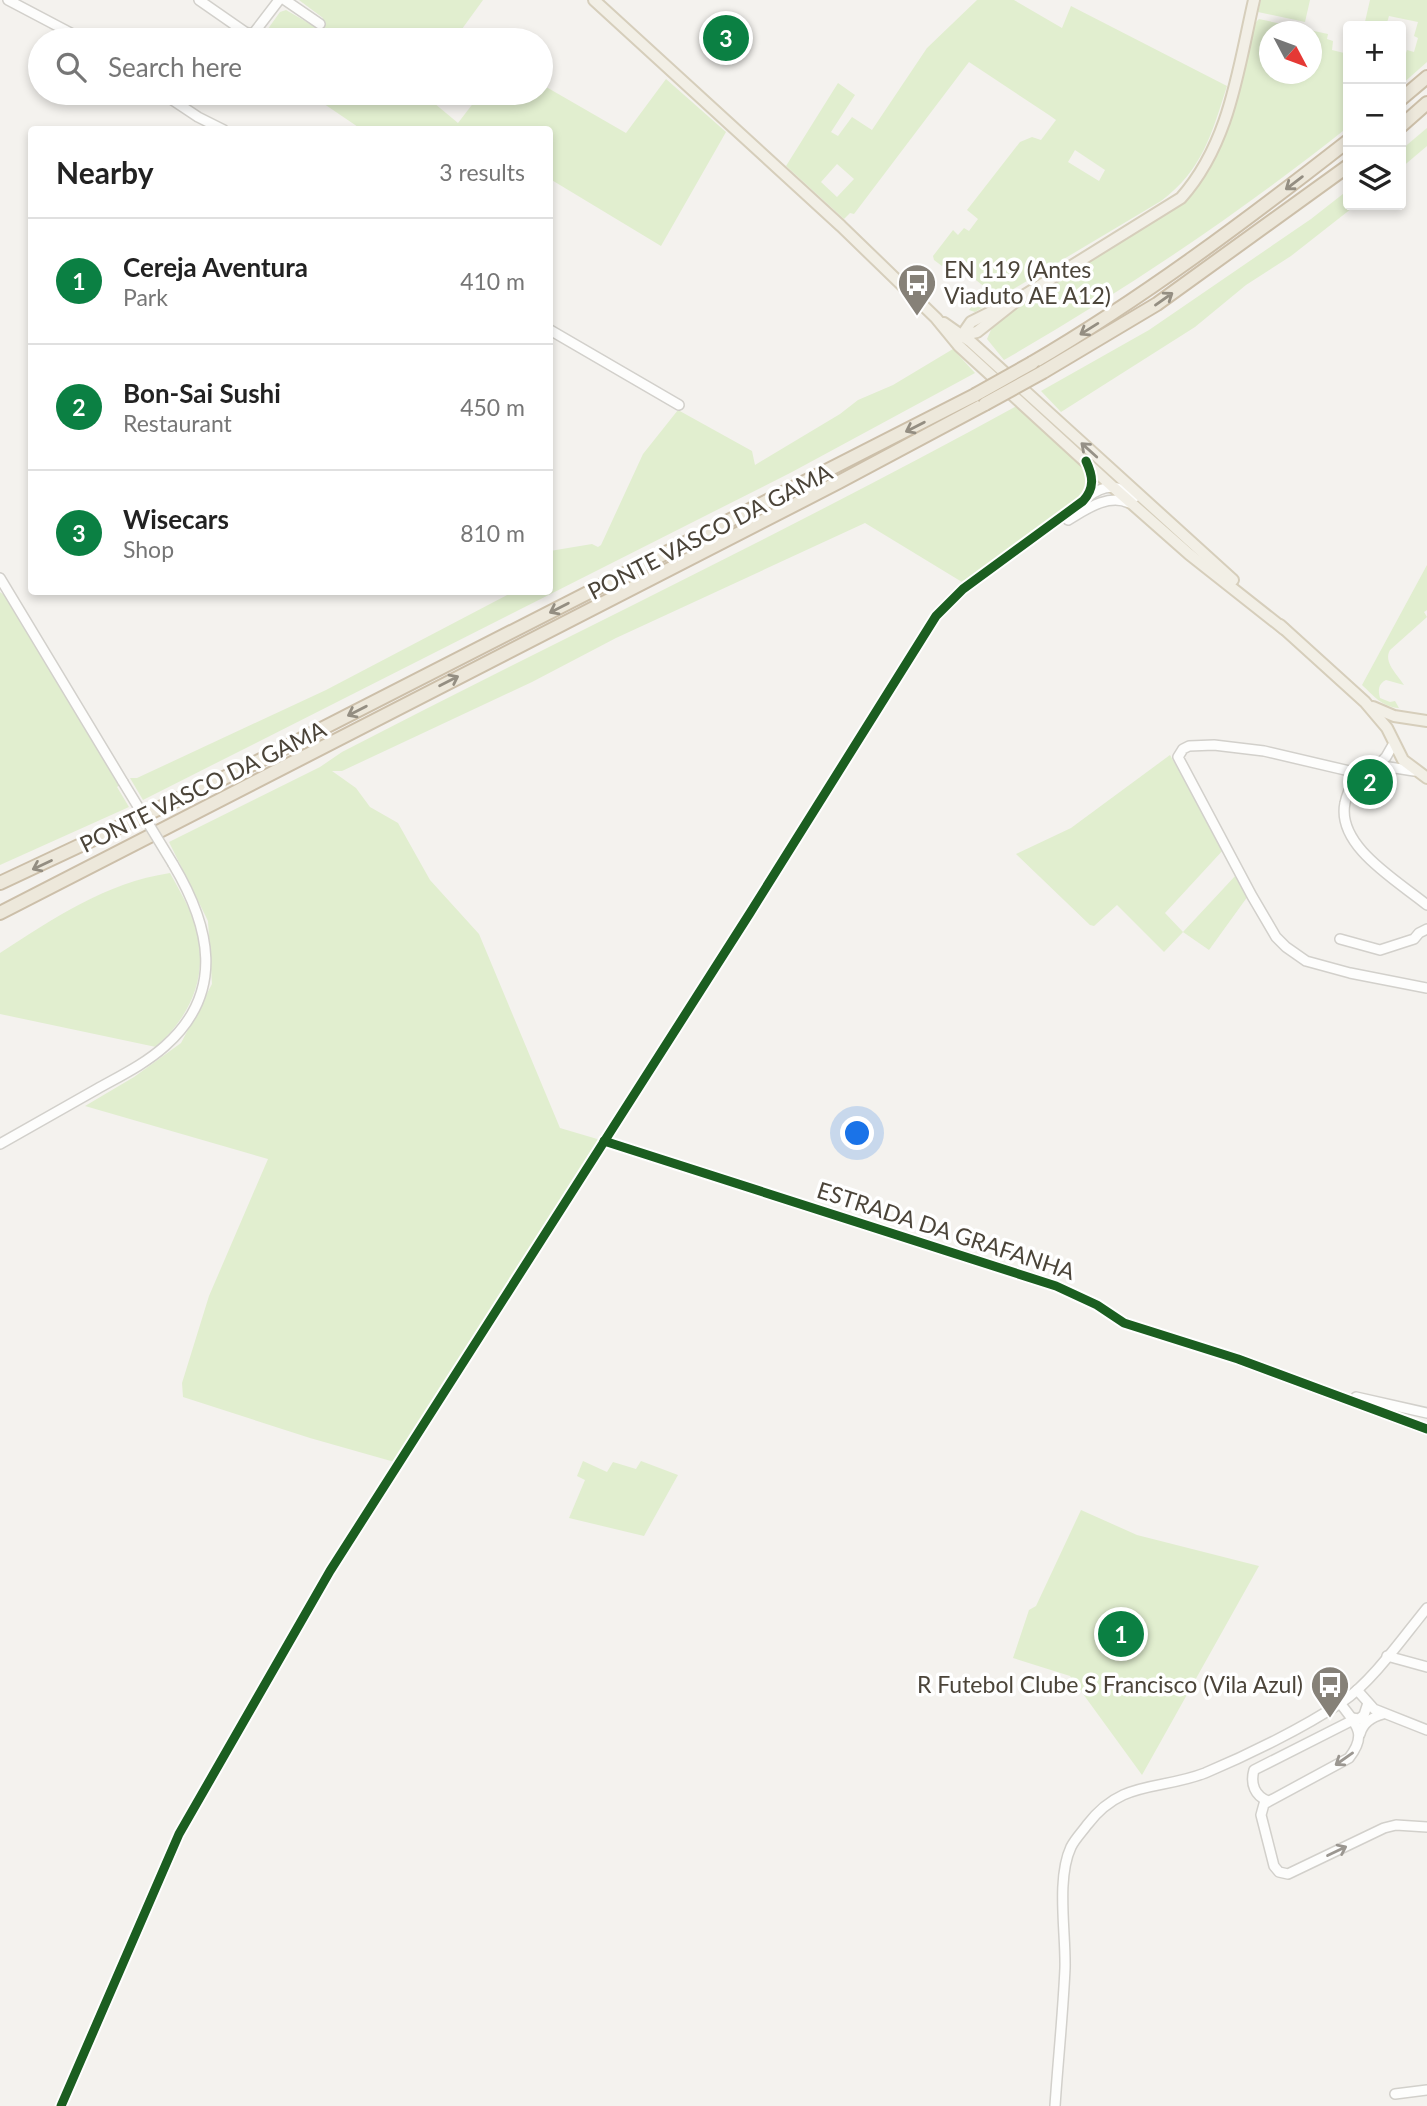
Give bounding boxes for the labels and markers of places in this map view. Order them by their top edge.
pin: 3 [703,12,749,64]
place label: EN 119 (Antes Viaduto AE A12) [944,255,1111,309]
bus stop icon: EN 119 (Antes Viaduto AE A12) [896,262,938,317]
pin: 2 [1347,756,1393,808]
pin: 1 [1098,1608,1144,1660]
bus stop icon: R Futebol Clube S Francisco (Vila Azul) [1309,1664,1351,1719]
place label: R Futebol Clube S Francisco (Vila Azul) [917,1670,1303,1698]

